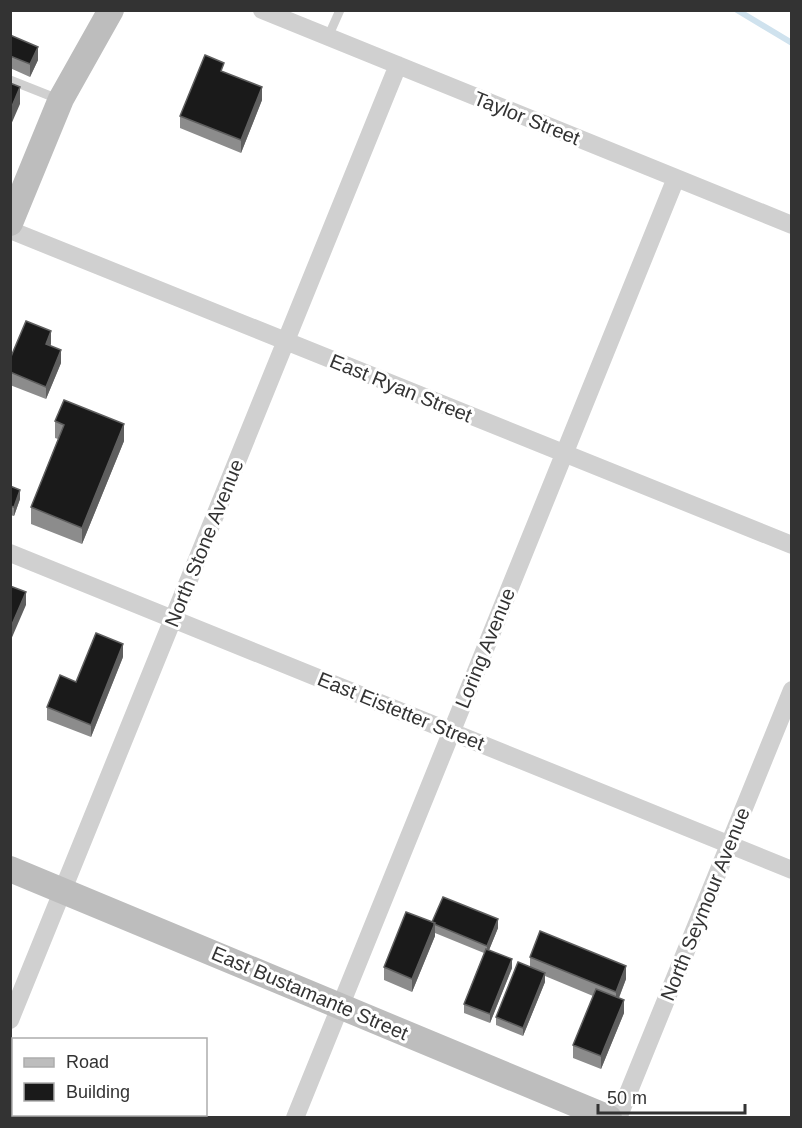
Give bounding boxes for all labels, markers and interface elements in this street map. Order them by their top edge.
street label: Taylor Street [471,87,584,149]
street label: East Ryan Street [327,349,476,427]
street label: North Stone Avenue [160,456,248,630]
street label: Loring Avenue [451,585,519,711]
street label: East Eistetter Street [314,667,488,755]
street label: North Seymour Avenue [656,804,754,1004]
street label: East Bustamante Street [208,942,412,1045]
legend [12,1038,207,1116]
text: Road [66,1052,109,1072]
scale bar [598,1077,745,1115]
text: Building [66,1082,130,1102]
text: 50 m [607,1088,647,1108]

